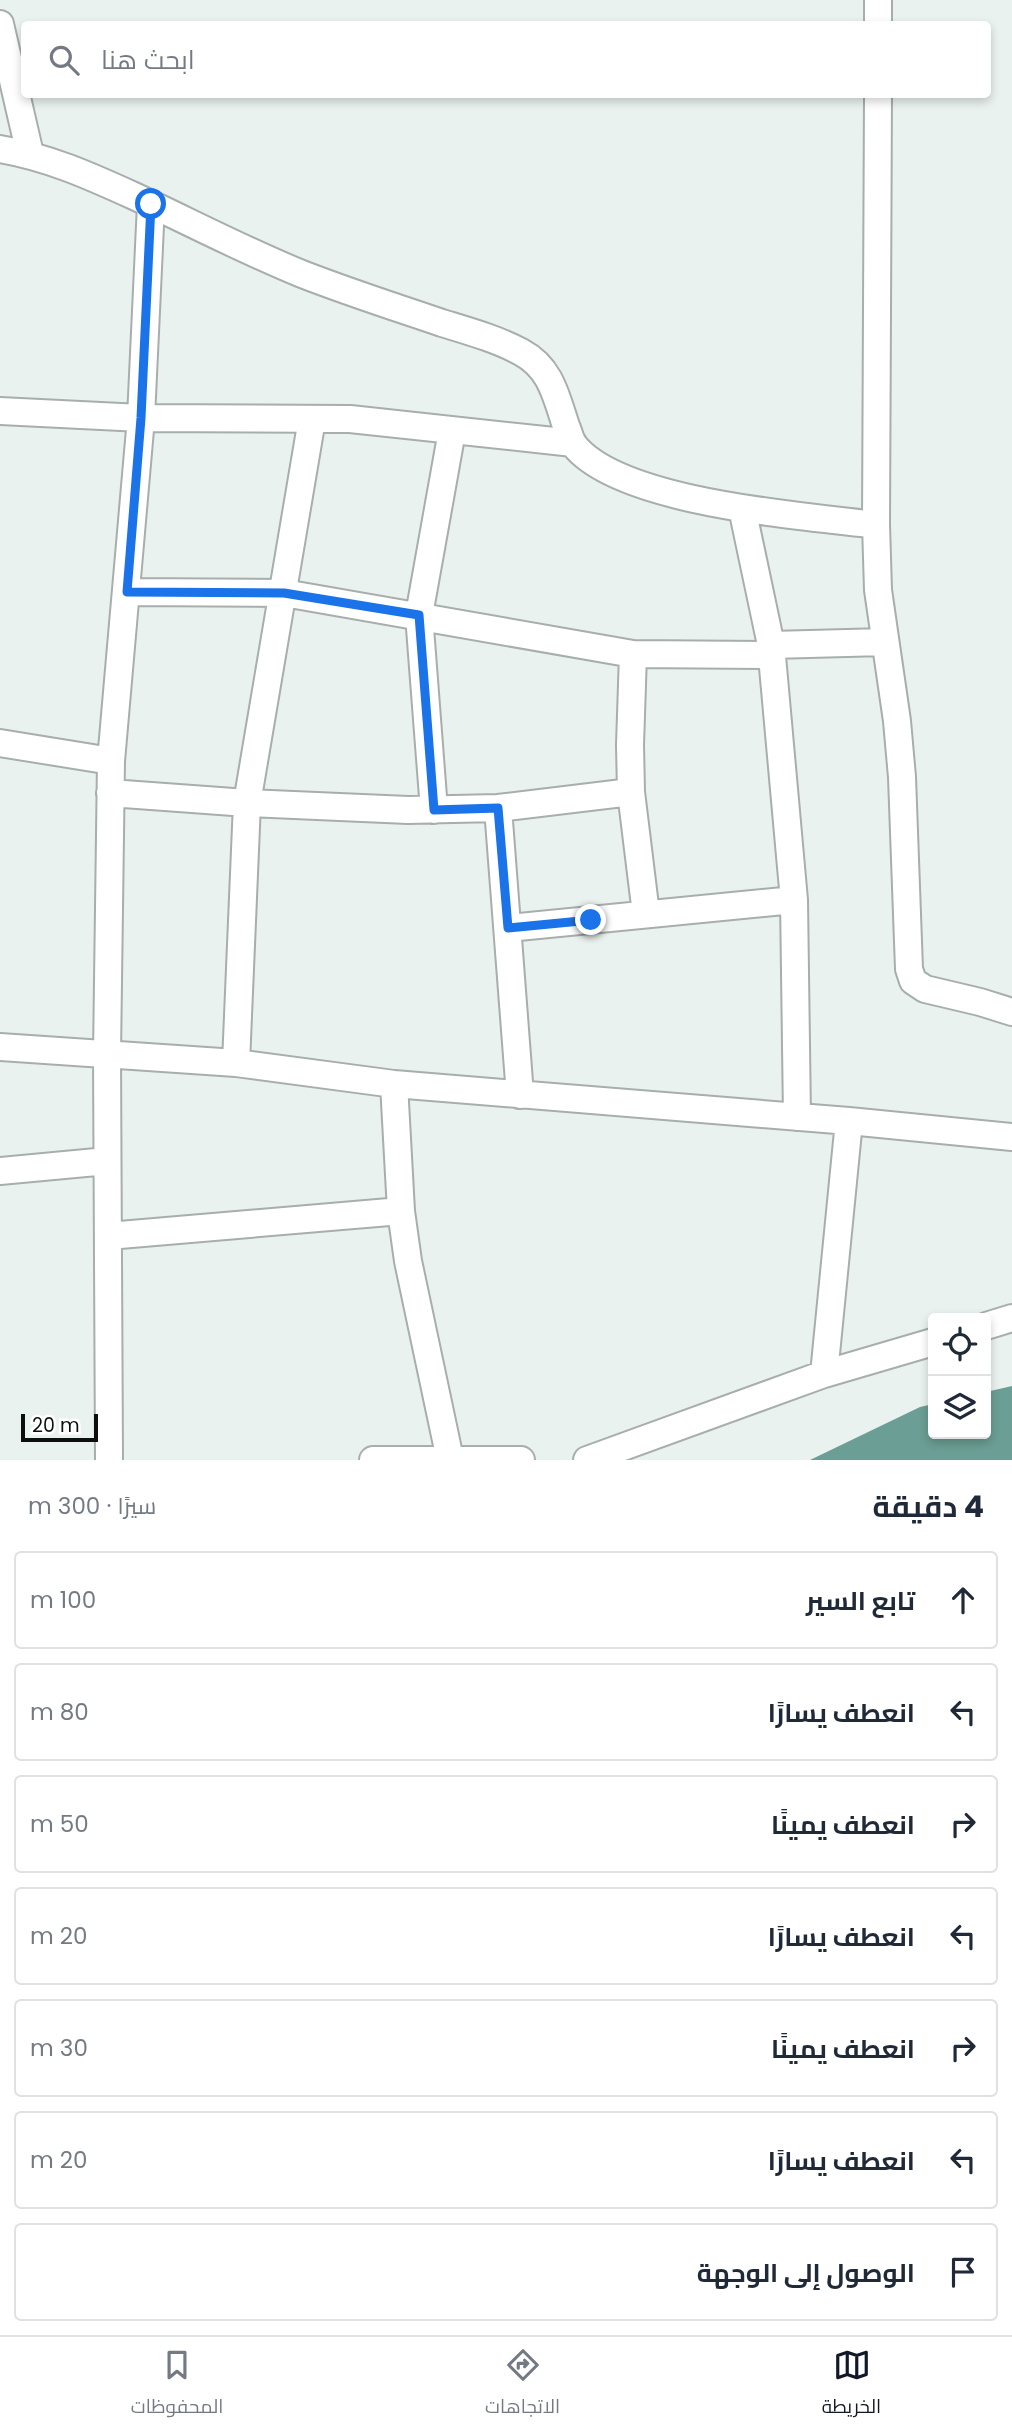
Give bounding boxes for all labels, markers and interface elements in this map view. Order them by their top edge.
search box [21,21,991,98]
icon: search [45,41,83,79]
text: ابحث هنا [101,42,195,78]
route start [135,188,166,219]
route end [575,904,606,935]
map controls [928,1313,991,1439]
button: locate [928,1313,991,1376]
button: layers [928,1376,991,1439]
scale bar [21,1411,98,1443]
text: 20 m [32,1412,80,1439]
text: 4 دقيقة [873,1485,984,1528]
text: سيرًا · 300 m [28,1490,156,1522]
icon: ahead [944,1581,982,1619]
text: تابع السير [806,1583,915,1619]
text: 100 m [30,1584,96,1616]
icon: left [944,1693,982,1731]
text: انعطف يسارًا [768,1695,915,1731]
text: 80 m [30,1696,89,1728]
icon: right [944,1805,982,1843]
text: انعطف يمينًا [771,1807,915,1843]
text: 50 m [30,1808,89,1840]
icon: left [944,1917,982,1955]
text: انعطف يسارًا [768,1919,915,1955]
text: 20 m [30,1920,88,1952]
icon: right [944,2029,982,2067]
text: انعطف يمينًا [771,2031,915,2067]
text: 30 m [30,2032,88,2064]
icon: left [944,2141,982,2179]
text: انعطف يسارًا [768,2143,915,2179]
text: 20 m [30,2144,88,2176]
icon: arrive [944,2253,982,2291]
text: الوصول إلى الوجهة [697,2255,915,2291]
tab: المحفوظات [131,2346,223,2424]
tab: الاتجاهات [485,2346,560,2424]
tab: الخريطة [822,2346,881,2424]

